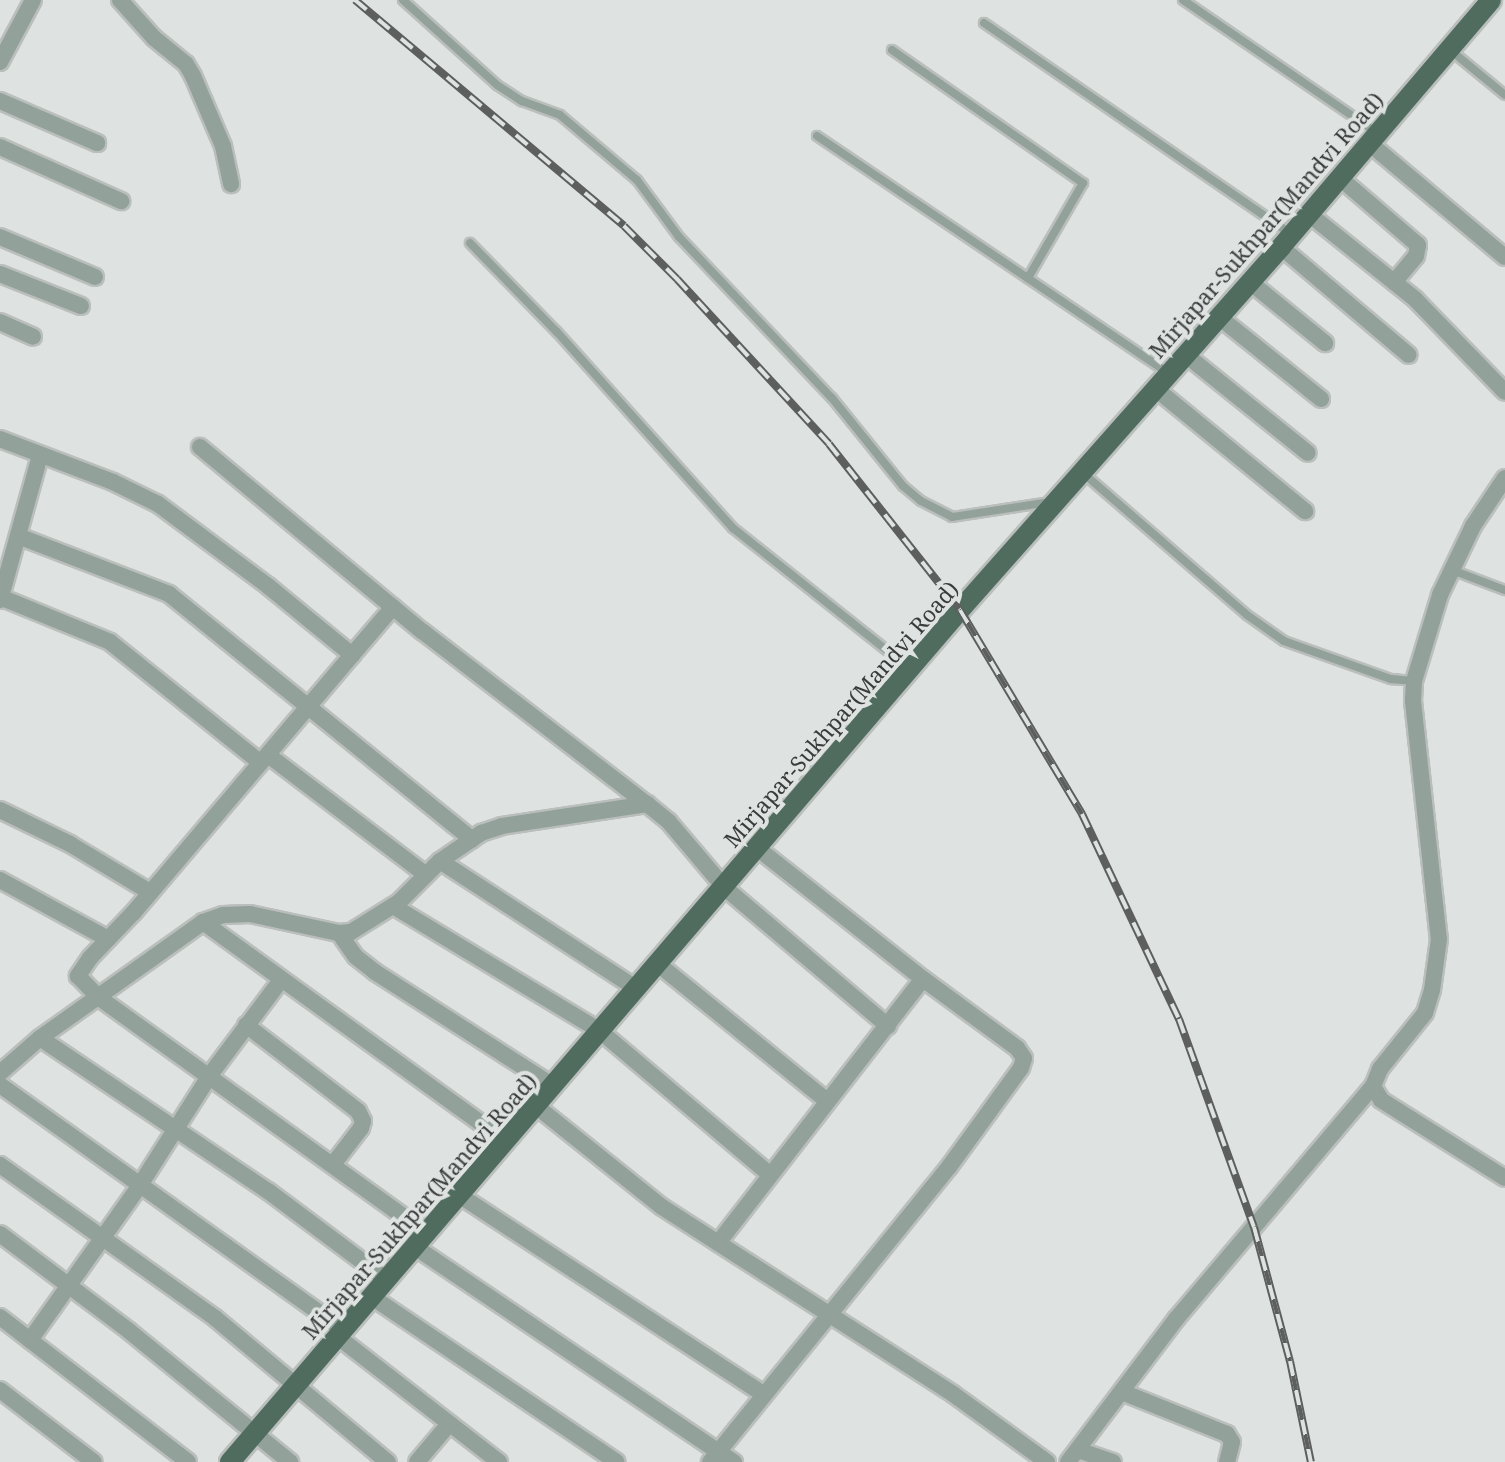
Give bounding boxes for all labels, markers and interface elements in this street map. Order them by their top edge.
street label: Mirjapar-Sukhpar(Mandvi Road) [1143,87,1389,363]
street label: Mirjapar-Sukhpar(Mandvi Road) [718,576,964,852]
street label: Mirjapar-Sukhpar(Mandvi Road) [296,1068,542,1344]

